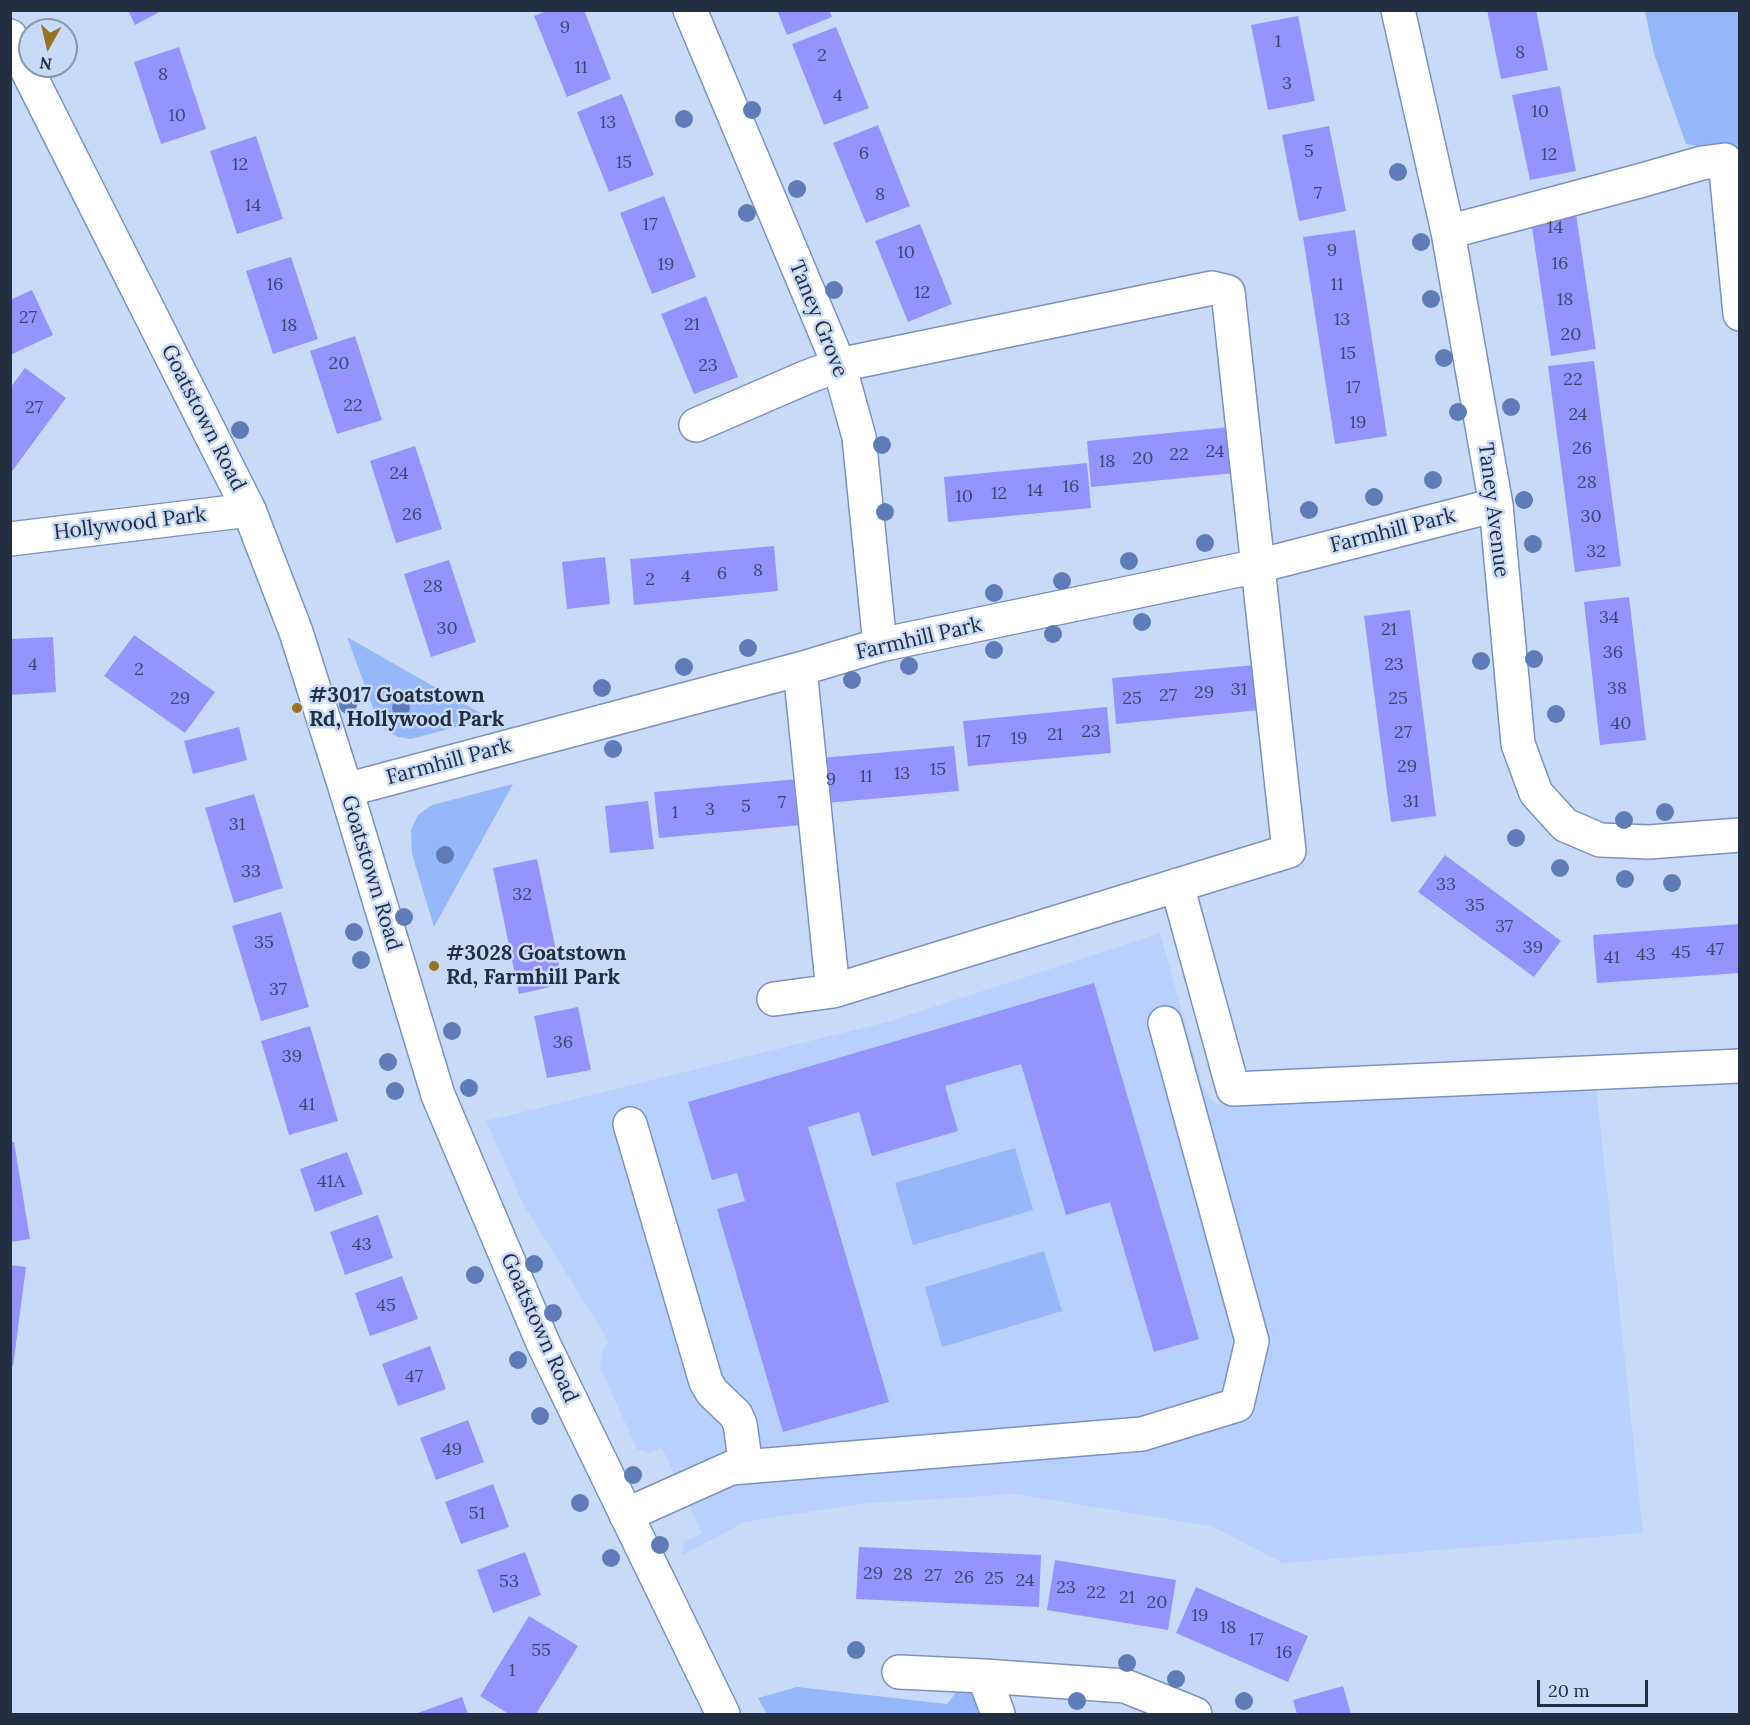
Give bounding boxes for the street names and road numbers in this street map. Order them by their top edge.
street label: Taney Grove [783,257,853,381]
street label: Goatstown Road [155,341,251,495]
street label: Taney Avenue [1472,441,1514,579]
street label: Hollywood Park [52,502,208,546]
street label: Farmhill Park [1328,503,1458,559]
street label: Farmhill Park [854,612,984,666]
street label: Farmhill Park [384,733,514,791]
street label: Goatstown Road [335,792,407,954]
street label: Goatstown Road [495,1249,583,1407]

